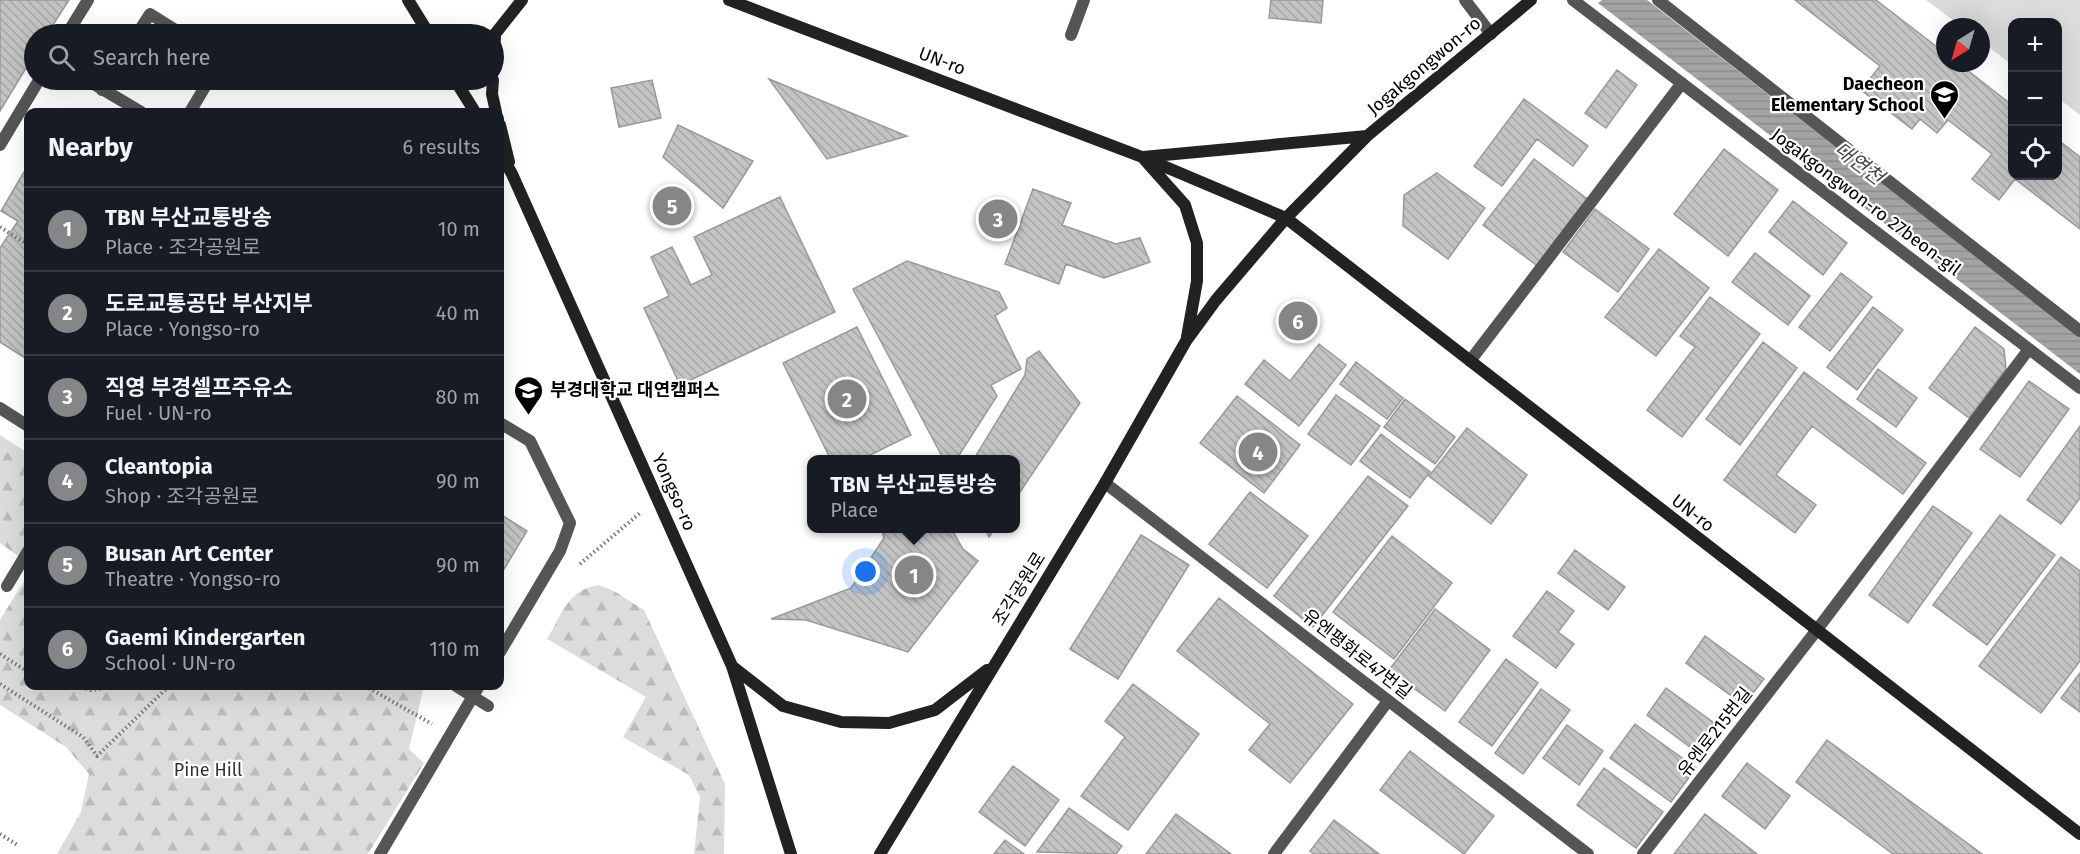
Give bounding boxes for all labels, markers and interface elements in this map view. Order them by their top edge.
street label: Jogakgongwon-ro [1363,12,1485,120]
north arrow [1936,18,1990,72]
map controls [2008,18,2062,180]
button: + [2008,18,2062,72]
search box [24,24,504,90]
icon: search [45,41,78,74]
street label: UN-ro [915,42,969,80]
text: Search here [93,44,211,71]
button: − [2008,72,2062,126]
place label: Daecheon Elementary School [1771,73,1925,116]
school or university icon: Daecheon Elementary School [1929,78,1961,120]
street label: Jogakgongwon-ro 27beon-gil [1767,124,1965,280]
button: locate [2008,126,2062,180]
text: Nearby [48,132,133,163]
text: 6 results [403,135,480,159]
water label: 대연천 [1830,137,1890,191]
pin: 5 [652,184,692,228]
pin: 3 [978,196,1018,242]
text: TBN 부산교통방송 [105,204,272,231]
text: 1 [63,217,72,241]
text: 10 m [438,217,480,241]
text: Place · 조각공원로 [105,235,261,259]
text: 도로교통공단 부산지부 [105,290,313,317]
pin: 6 [1278,298,1318,344]
text: 2 [62,301,73,325]
text: 40 m [436,301,480,325]
text: Place · Yongso-ro [105,317,260,341]
text: 직영 부경셀프주유소 [105,374,292,401]
school or university icon: 부경대학교 대연캠퍼스 [513,374,545,416]
pin: 2 [828,376,866,422]
place label: 부경대학교 대연캠퍼스 [550,379,720,401]
text: 3 [62,385,73,409]
text: 80 m [435,385,480,409]
text: Fuel · UN-ro [105,401,212,425]
pin: 4 [1238,430,1278,474]
street label: Yongso-ro [647,450,701,534]
text: Cleantopia [105,453,213,480]
popup [807,455,1020,533]
text: 4 [62,469,73,493]
text: 90 m [436,469,480,493]
text: TBN 부산교통방송 [830,471,997,498]
text: Shop · 조각공원로 [105,484,259,508]
street label: UN-ro [1667,489,1719,537]
text: Place [830,498,878,522]
text: Busan Art Center [105,540,273,567]
street label: 조각공원로 [988,548,1050,630]
pin: 1 [894,552,934,598]
text: 5 [62,553,73,577]
text: 90 m [436,553,480,577]
your location [851,557,880,586]
text: Theatre · Yongso-ro [105,567,281,591]
street label: 유엔평화로47번길 [1298,604,1416,704]
text: Gaemi Kindergarten [105,624,306,651]
text: 6 [62,637,73,661]
text: 110 m [429,637,480,661]
text: School · UN-ro [105,651,236,675]
street label: 유엔로215번길 [1673,683,1757,781]
park label: Pine Hill [174,759,242,781]

